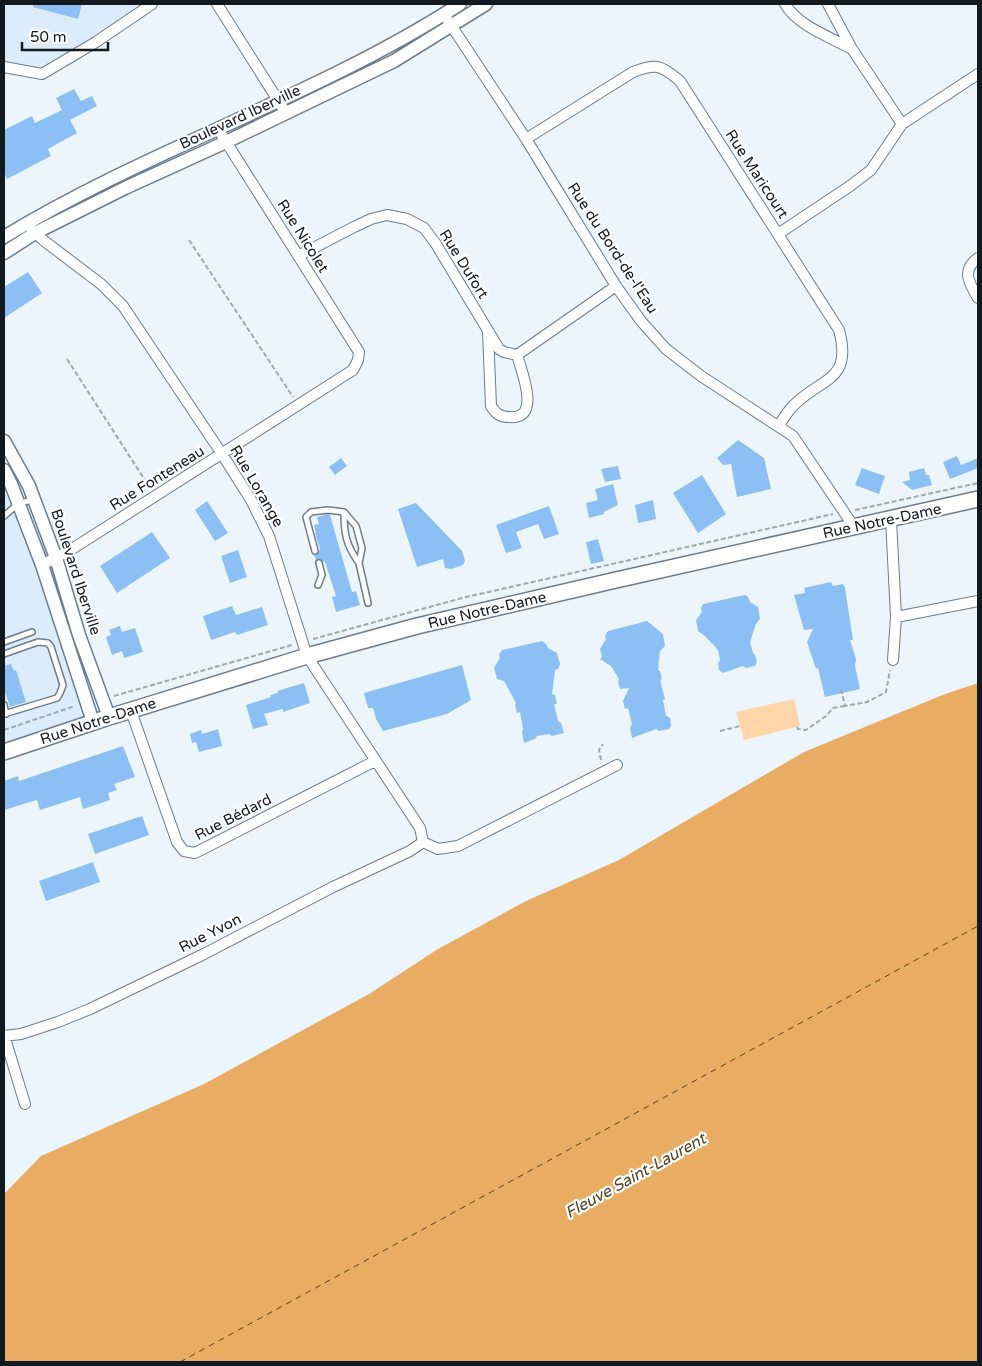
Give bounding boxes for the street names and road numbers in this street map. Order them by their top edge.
street label: Boulevard Iberville [177,81,303,153]
street label: Rue Maricourt [722,126,793,222]
street label: Rue du Bord-de-l'Eau [564,179,662,317]
street label: Rue Nicolet [273,196,333,276]
street label: Rue Dufort [436,226,493,302]
street label: Rue Fonteneau [106,442,208,514]
street label: Rue Lorange [226,442,288,530]
street label: Rue Notre-Dame [821,500,943,542]
street label: Boulevard Iberville [47,507,105,637]
street label: Rue Notre-Dame [426,588,548,632]
street label: Rue Notre-Dame [38,694,158,748]
street label: Rue Bédard [192,790,274,844]
street label: Rue Yvon [176,910,244,956]

